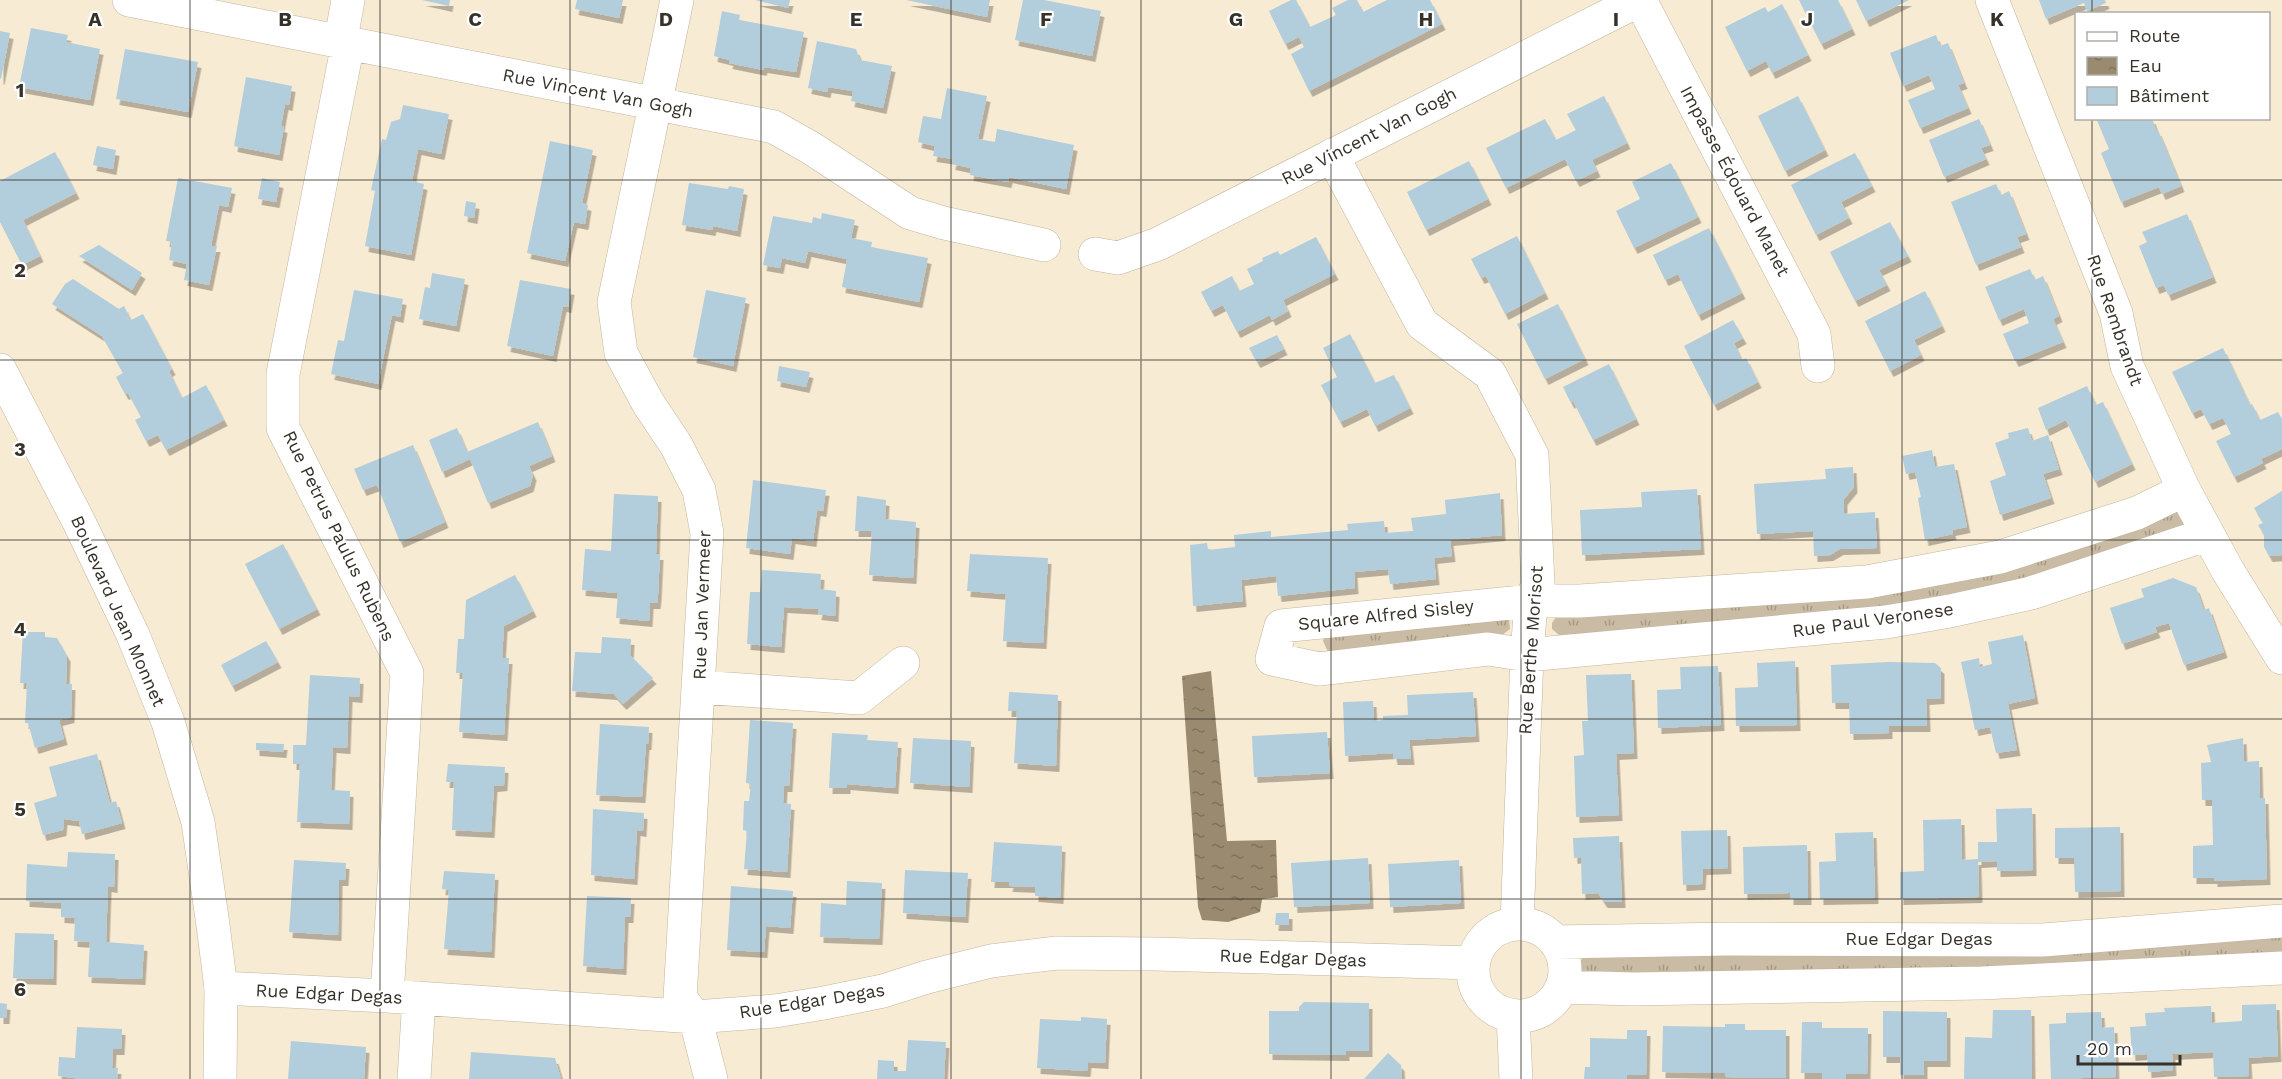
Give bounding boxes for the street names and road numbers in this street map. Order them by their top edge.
street label: Rue Vincent Van Gogh [501,64,695,121]
street label: Rue Vincent Van Gogh [1278,82,1460,189]
street label: Impasse Édouard Manet [1676,82,1795,280]
street label: Rue Rembrandt [2083,252,2148,389]
street label: Rue Petrus Paulus Rubens [279,427,400,644]
street label: Boulevard Jean Monnet [67,512,170,710]
street label: Rue Jan Vermeer [688,530,715,680]
street label: Rue Berthe Morisot [1514,564,1547,735]
street label: Square Alfred Sisley [1297,595,1476,634]
street label: Rue Paul Veronese [1791,598,1955,641]
street label: Rue Edgar Degas [1845,928,1993,949]
street label: Rue Edgar Degas [1219,944,1367,971]
street label: Rue Edgar Degas [255,979,403,1008]
street label: Rue Edgar Degas [738,979,886,1022]

